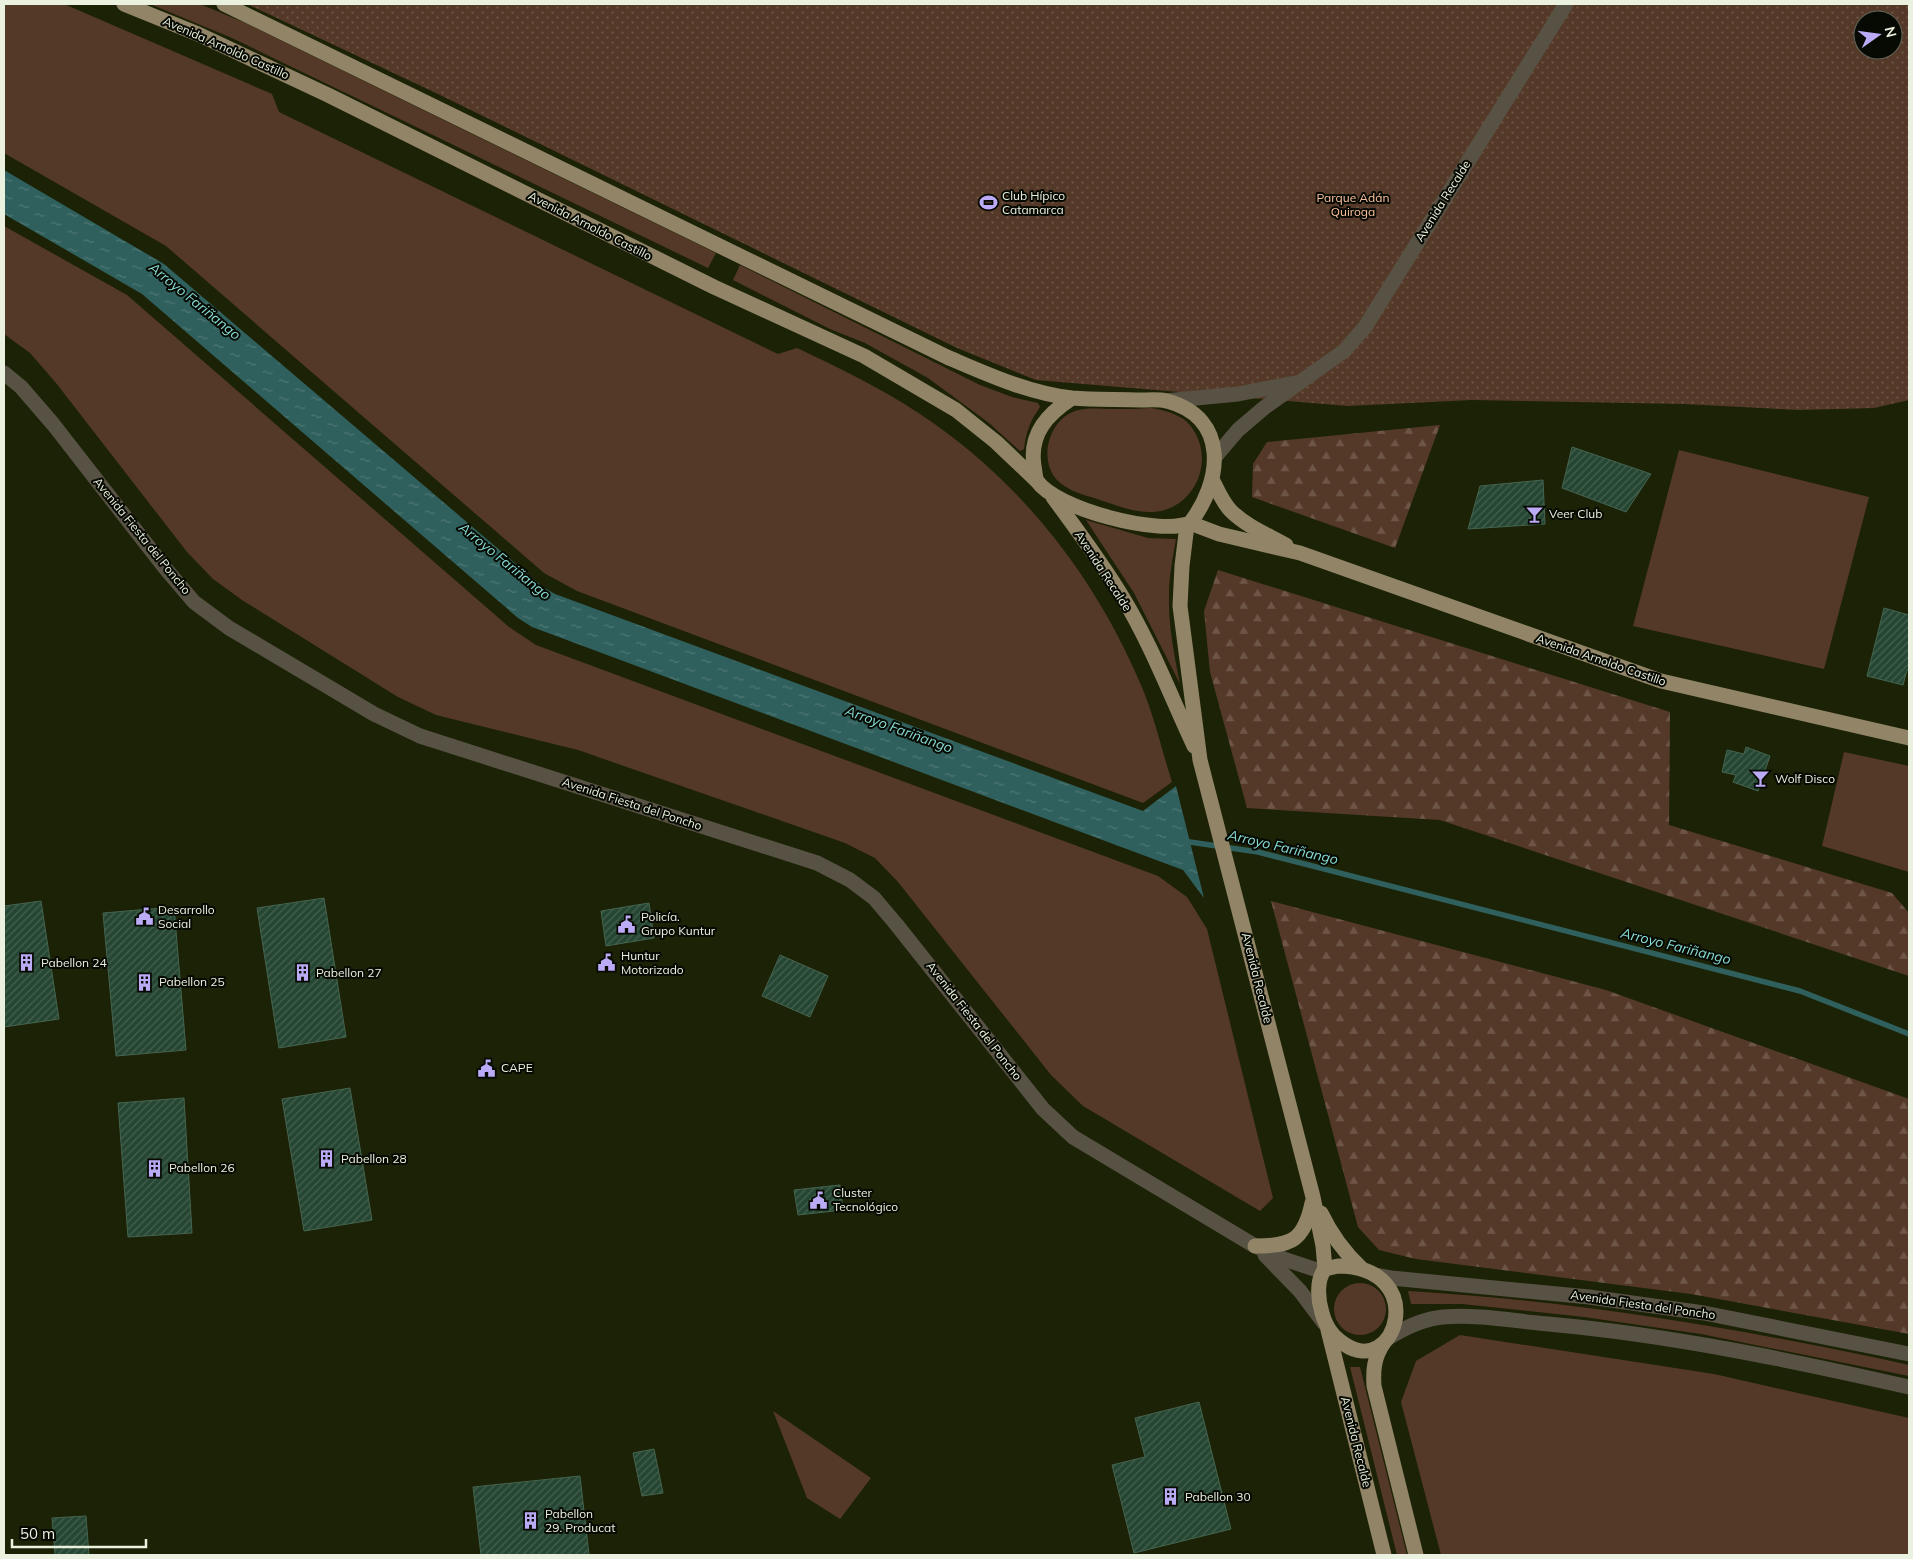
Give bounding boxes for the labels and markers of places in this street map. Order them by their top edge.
place label: Club Hípico Catamarca [1002,188,1065,217]
sports icon: Club Hípico Catamarca [978,193,998,213]
bar icon: Veer Club [1525,504,1545,524]
place label: Veer Club [1549,506,1602,521]
bar icon: Wolf Disco [1751,769,1771,789]
place label: Wolf Disco [1775,771,1835,786]
place label: Desarrollo Social [158,902,215,931]
public building icon: Desarrollo Social [134,907,154,927]
place label: Policía. Grupo Kuntur [641,909,716,938]
public building icon: Policía. Grupo Kuntur [617,914,637,934]
place label: Huntur Motorizado [621,948,684,977]
building icon: Pabellon 24 [17,953,37,973]
public building icon: Huntur Motorizado [597,953,617,973]
place label: Pabellon 24 [41,955,107,970]
building icon: Pabellon 27 [292,963,312,983]
place label: Pabellon 27 [316,965,382,980]
building icon: Pabellon 25 [135,972,155,992]
place label: Pabellon 25 [159,974,225,989]
public building icon: CAPE [477,1058,497,1078]
place label: CAPE [501,1060,533,1075]
building icon: Pabellon 28 [317,1149,337,1169]
place label: Pabellon 28 [341,1151,407,1166]
building icon: Pabellon 26 [145,1158,165,1178]
place label: Pabellon 26 [169,1160,235,1175]
place label: Cluster Tecnológico [833,1185,898,1214]
public building icon: Cluster Tecnológico [809,1190,829,1210]
building icon: Pabellon 30 [1161,1487,1181,1507]
place label: Pabellon 30 [1185,1489,1251,1504]
place label: Pabellon 29. Producat [545,1506,616,1535]
building icon: Pabellon 29. Producat [521,1511,541,1531]

